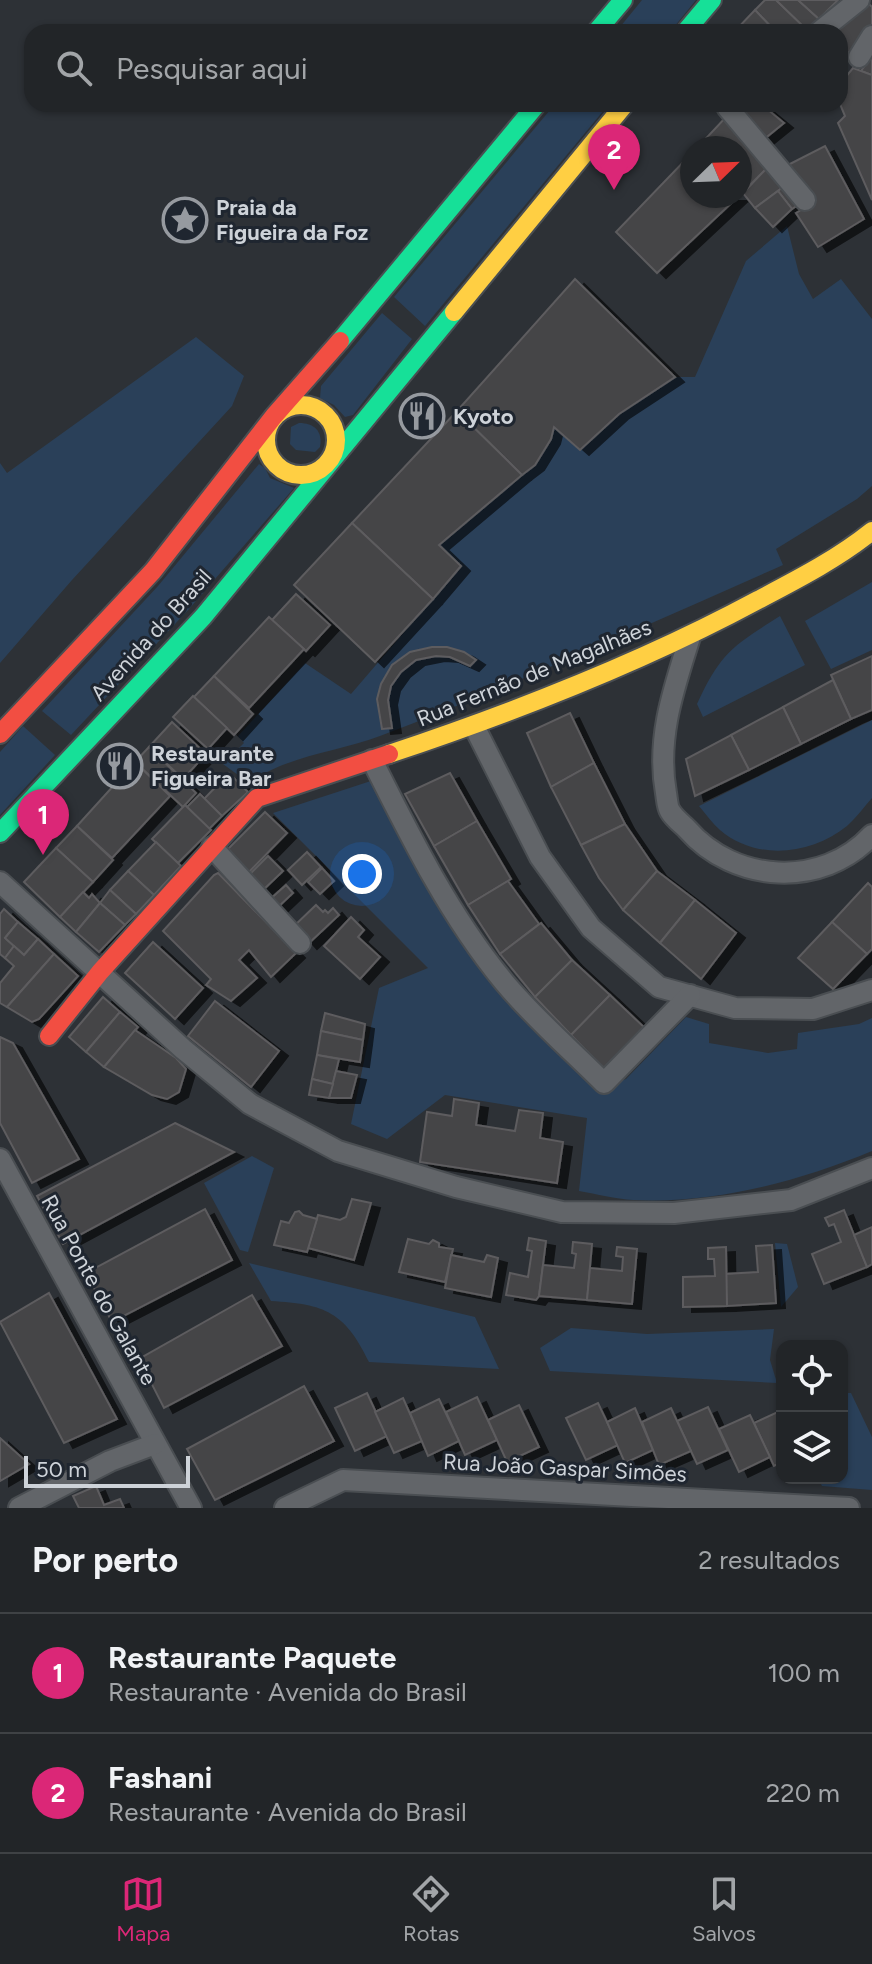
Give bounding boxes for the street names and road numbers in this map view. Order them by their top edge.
street label: Avenida do Brasil [85,563,217,707]
street label: Rua Fernão de Magalhães [413,614,655,732]
street label: Rua Ponte do Galante [35,1190,163,1390]
street label: Rua João Gaspar Simões [443,1448,687,1488]

